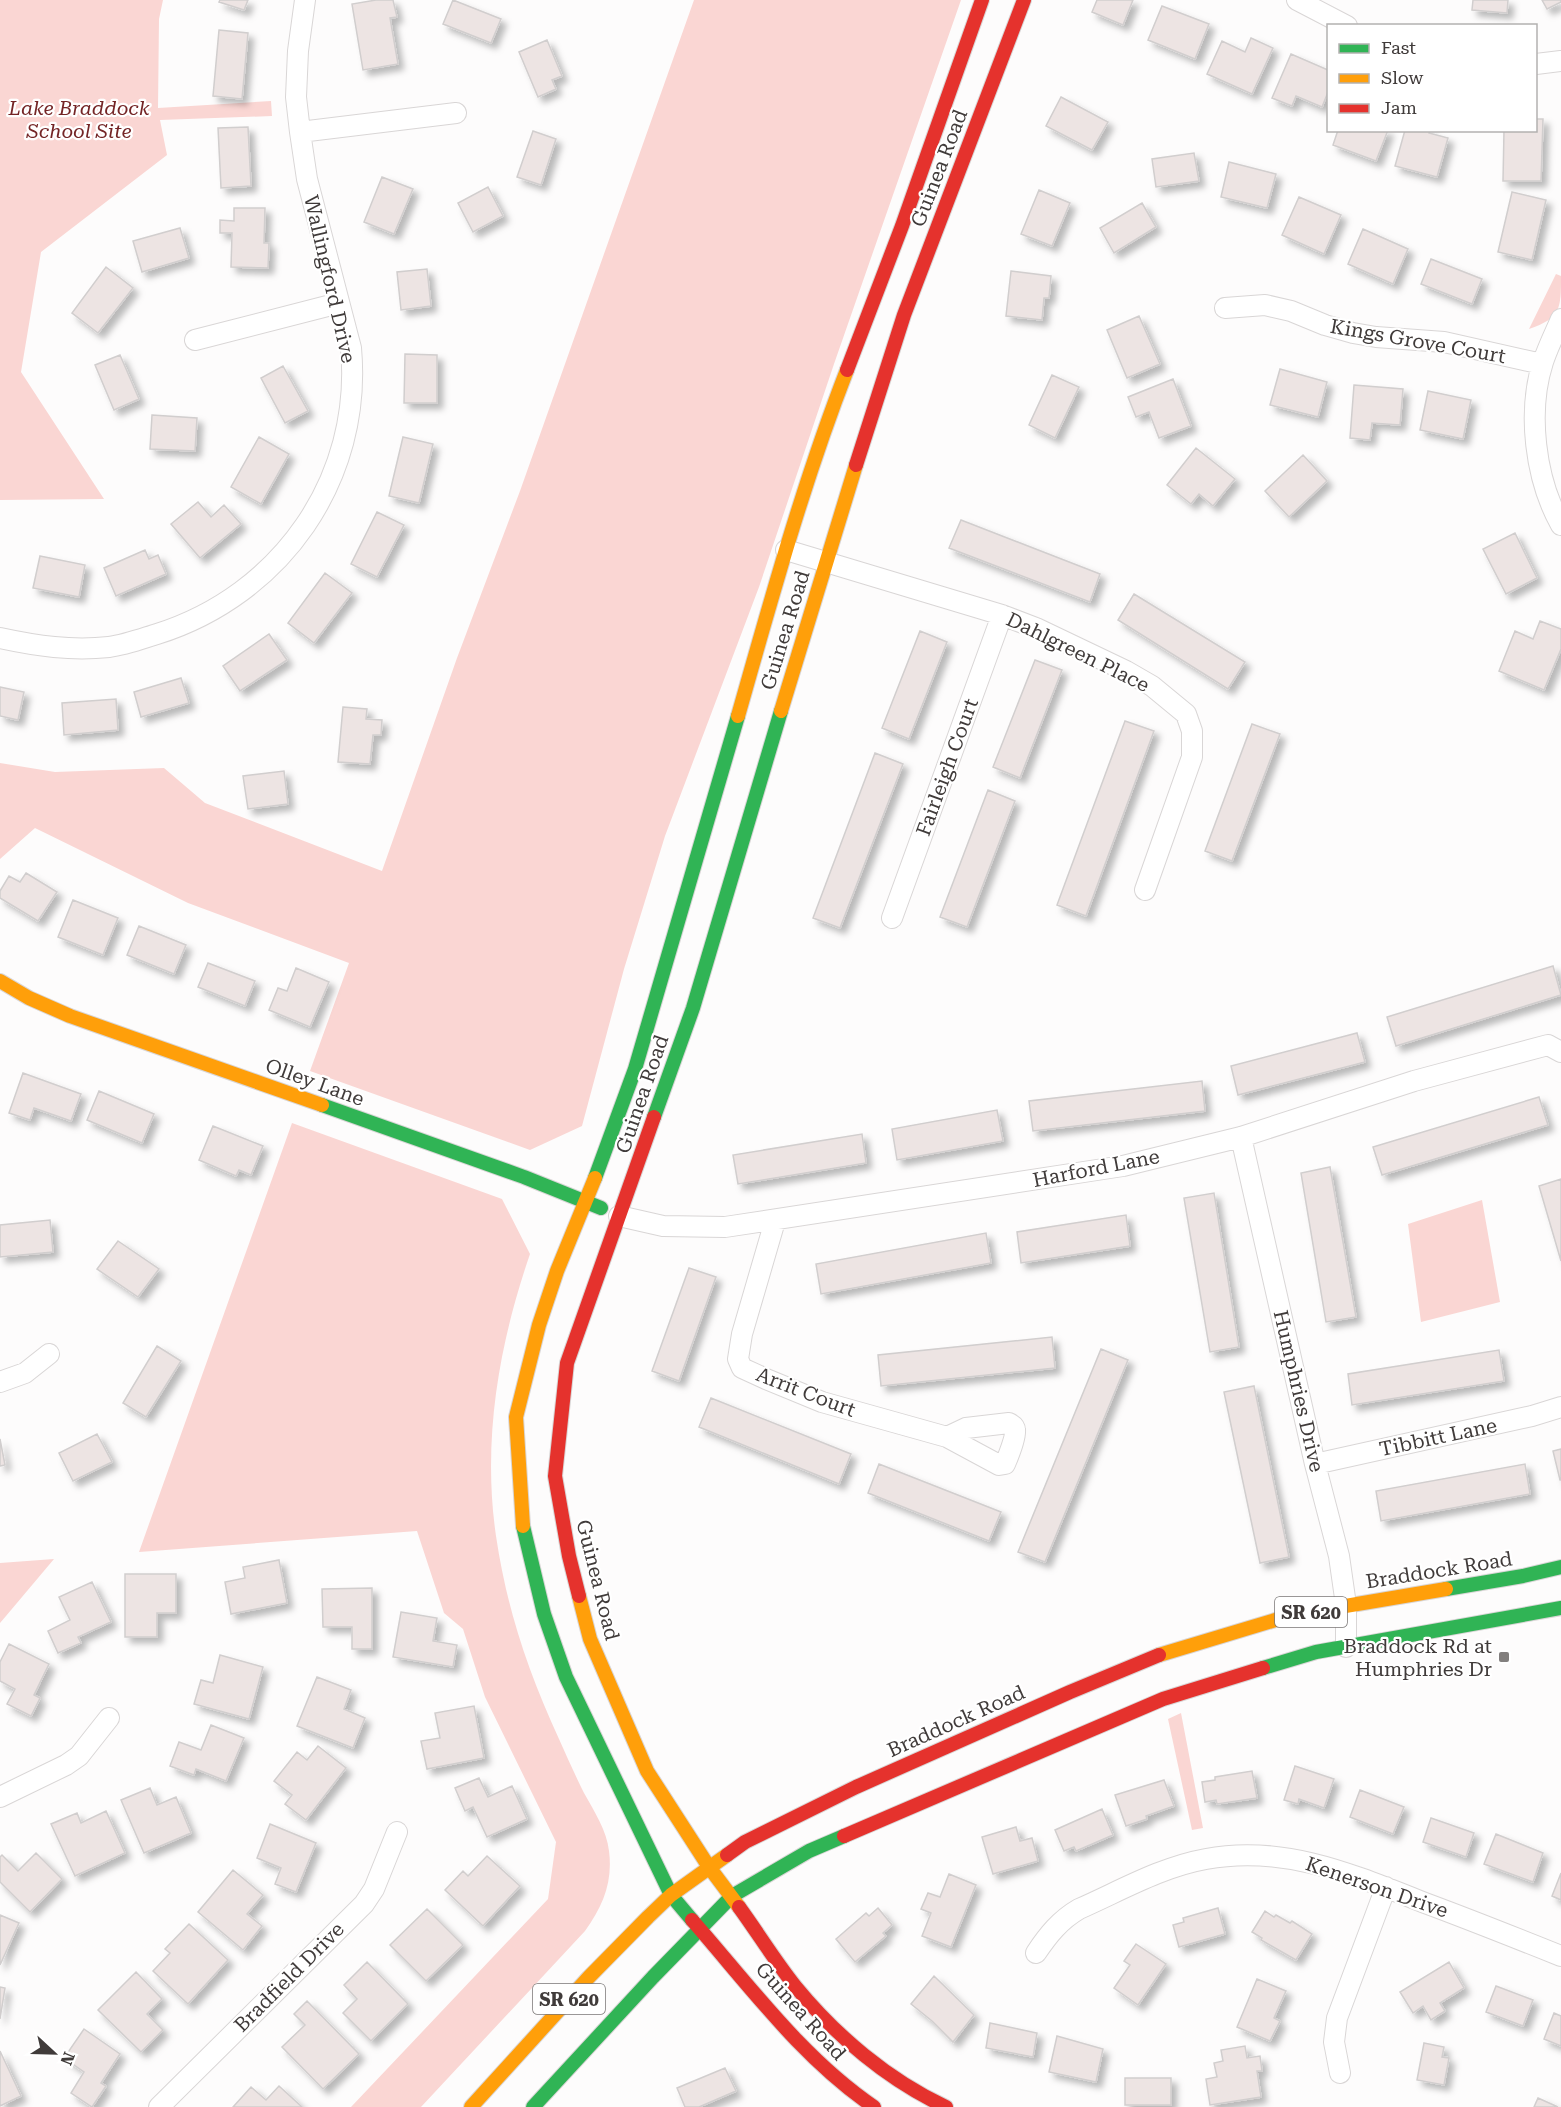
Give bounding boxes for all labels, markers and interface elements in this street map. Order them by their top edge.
legend [1327,24,1537,132]
text: Fast [1381,37,1416,58]
text: Slow [1381,67,1423,88]
park label: Lake Braddock School Site [7,96,150,143]
text: Jam [1381,97,1417,118]
street label: Guinea Road [906,106,972,230]
street label: Wallingford Drive [299,193,361,365]
street label: Kings Grove Court [1328,314,1508,368]
street label: Guinea Road [755,567,815,693]
street label: Dahlgreen Place [1003,607,1153,697]
street label: Fairleigh Court [911,694,983,839]
street label: Guinea Road [611,1031,674,1156]
street label: Olley Lane [262,1053,368,1111]
street label: Harford Lane [1031,1144,1161,1192]
street label: Humphries Drive [1269,1308,1329,1474]
street label: Arrit Court [753,1362,860,1422]
street label: Tibbitt Lane [1377,1413,1499,1461]
street label: Guinea Road [571,1517,625,1643]
street label: Braddock Road [1364,1547,1514,1593]
road number: SR 620 [1275,1597,1347,1627]
place label: Braddock Rd at Humphries Dr [1344,1634,1493,1681]
marker: Braddock Rd at Humphries Dr [1497,1650,1511,1664]
street label: Braddock Road [884,1680,1029,1762]
street label: Kenerson Drive [1303,1851,1451,1923]
street label: Bradfield Drive [229,1917,349,2037]
street label: Guinea Road [751,1957,851,2065]
road number: SR 620 [533,1984,605,2014]
north arrow [24,2023,84,2083]
text: N [56,2049,79,2068]

